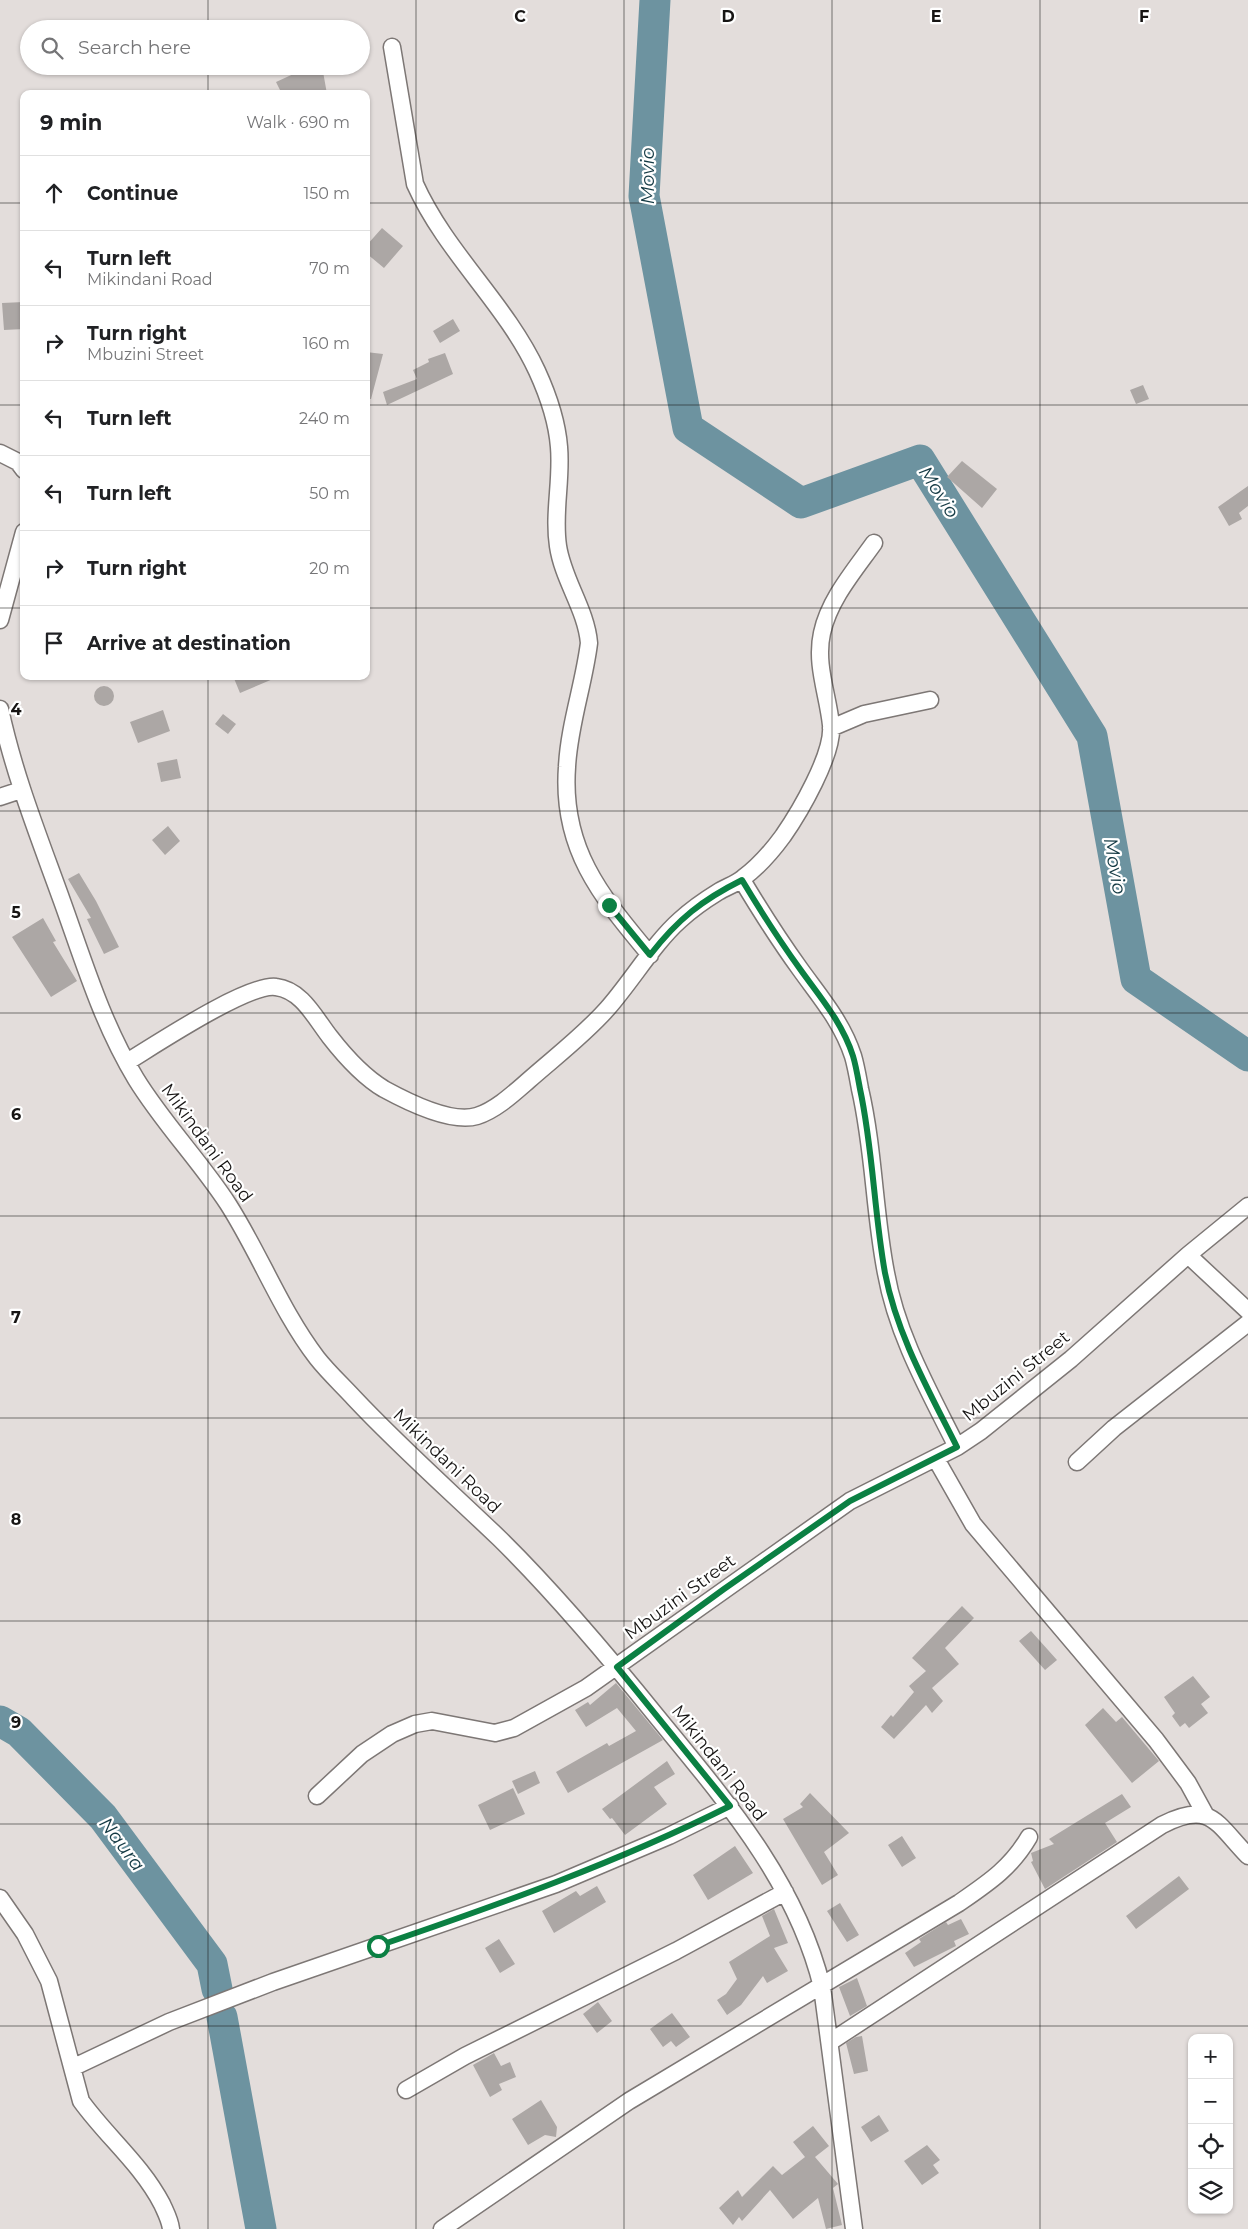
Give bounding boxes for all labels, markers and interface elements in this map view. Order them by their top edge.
text: C [514,7,526,26]
text: D [721,7,735,26]
text: E [931,7,941,26]
text: F [1139,7,1149,26]
search box [20,20,370,75]
icon: search [38,34,66,62]
text: Search here [78,36,191,59]
text: 9 min [40,110,102,135]
text: Walk · 690 m [246,113,350,132]
water label: Movio [636,147,659,205]
icon: ahead [40,179,68,207]
text: Continue [87,182,178,205]
text: 150 m [303,184,350,203]
text: Turn left [87,247,172,270]
icon: left [40,254,68,282]
text: 70 m [309,259,350,278]
text: Mikindani Road [87,270,213,289]
text: Turn right [87,322,187,345]
icon: right [40,329,68,357]
text: 160 m [303,334,350,353]
text: Mbuzini Street [87,345,204,364]
icon: left [40,404,68,432]
text: Turn left [87,407,172,430]
text: 240 m [299,409,350,428]
water label: Movio [914,462,964,522]
icon: left [40,479,68,507]
text: Turn left [87,482,172,505]
text: 50 m [309,484,350,503]
icon: right [40,554,68,582]
text: Turn right [87,557,187,580]
text: 20 m [309,559,350,578]
icon: arrive [40,629,68,657]
text: Arrive at destination [87,632,291,655]
text: 4 [10,700,22,719]
water label: Movio [1099,836,1131,896]
route end [598,894,621,917]
text: 5 [11,903,21,922]
street label: Mikindani Road [157,1079,257,1207]
text: 6 [11,1105,21,1124]
text: 7 [11,1308,21,1327]
street label: Mbuzini Street [958,1326,1074,1426]
street label: Mikindani Road [388,1404,506,1518]
text: 8 [11,1510,21,1529]
street label: Mbuzini Street [620,1549,740,1645]
street label: Mikindani Road [667,1701,771,1825]
text: 9 [11,1713,21,1732]
water label: Naura [94,1813,150,1876]
route start [367,1935,390,1958]
map controls [1188,2034,1233,2214]
button: + [1188,2034,1233,2079]
button: − [1188,2079,1233,2124]
button: locate [1188,2124,1233,2169]
button: layers [1188,2169,1233,2214]

